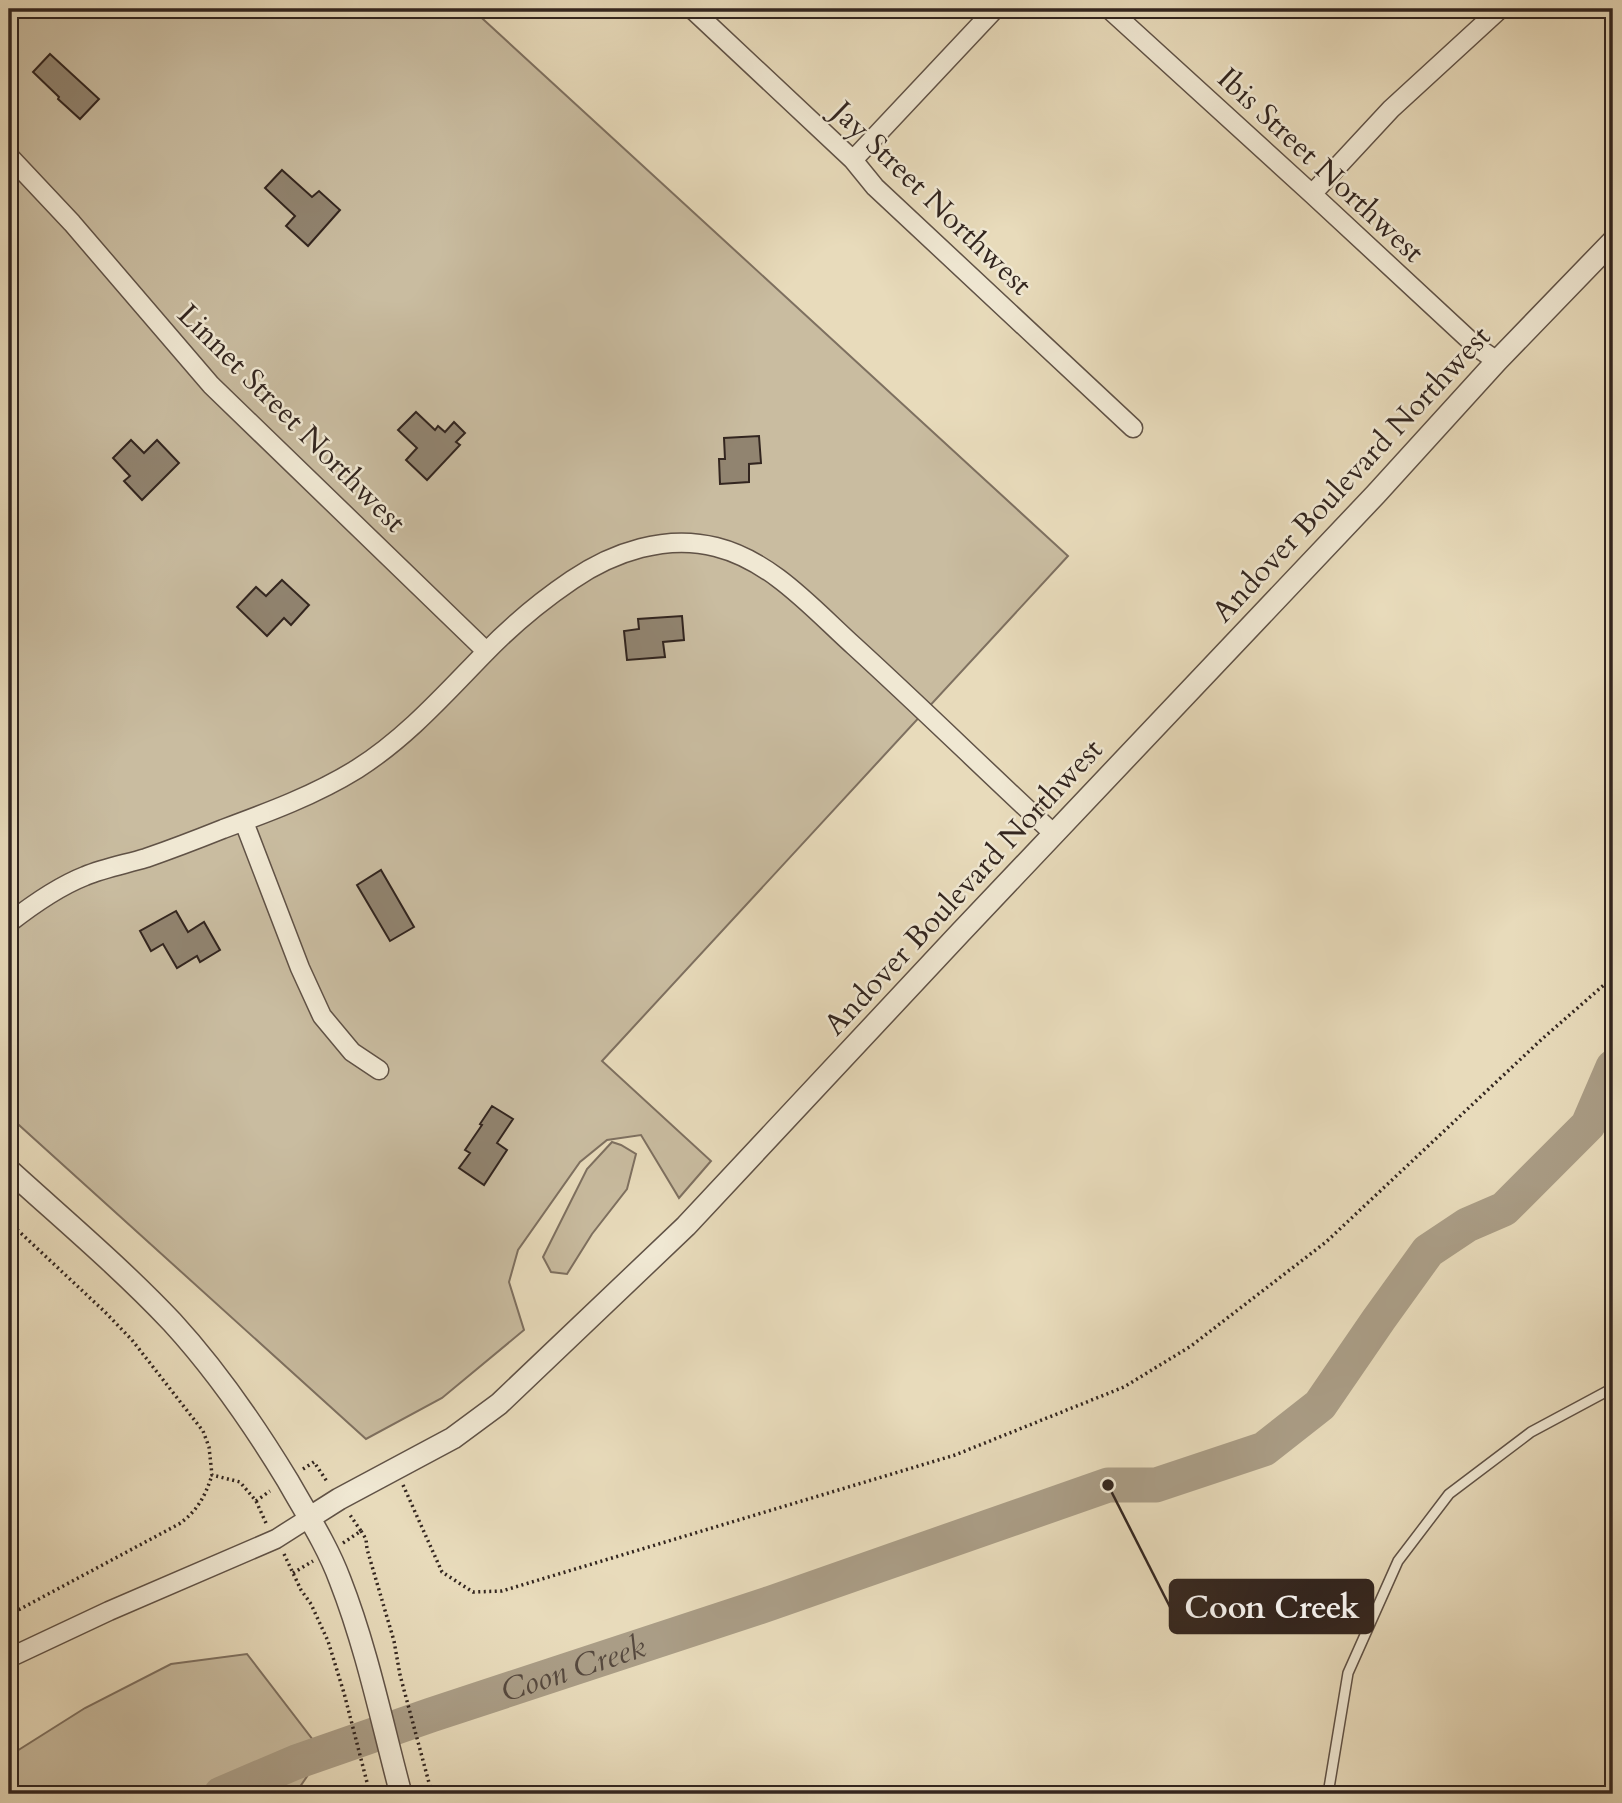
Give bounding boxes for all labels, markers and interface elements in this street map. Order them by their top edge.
street label: Ibis Street Northwest [1208,59,1433,272]
street label: Jay Street Northwest [820,89,1041,305]
street label: Linnet Street Northwest [168,295,415,542]
street label: Andover Boulevard Northwest [1203,317,1500,632]
street label: Andover Boulevard Northwest [815,730,1112,1045]
callout: Coon Creek [1170,1580,1373,1633]
text: Coon Creek [1184,1586,1360,1630]
water label: Coon Creek [495,1625,652,1714]

